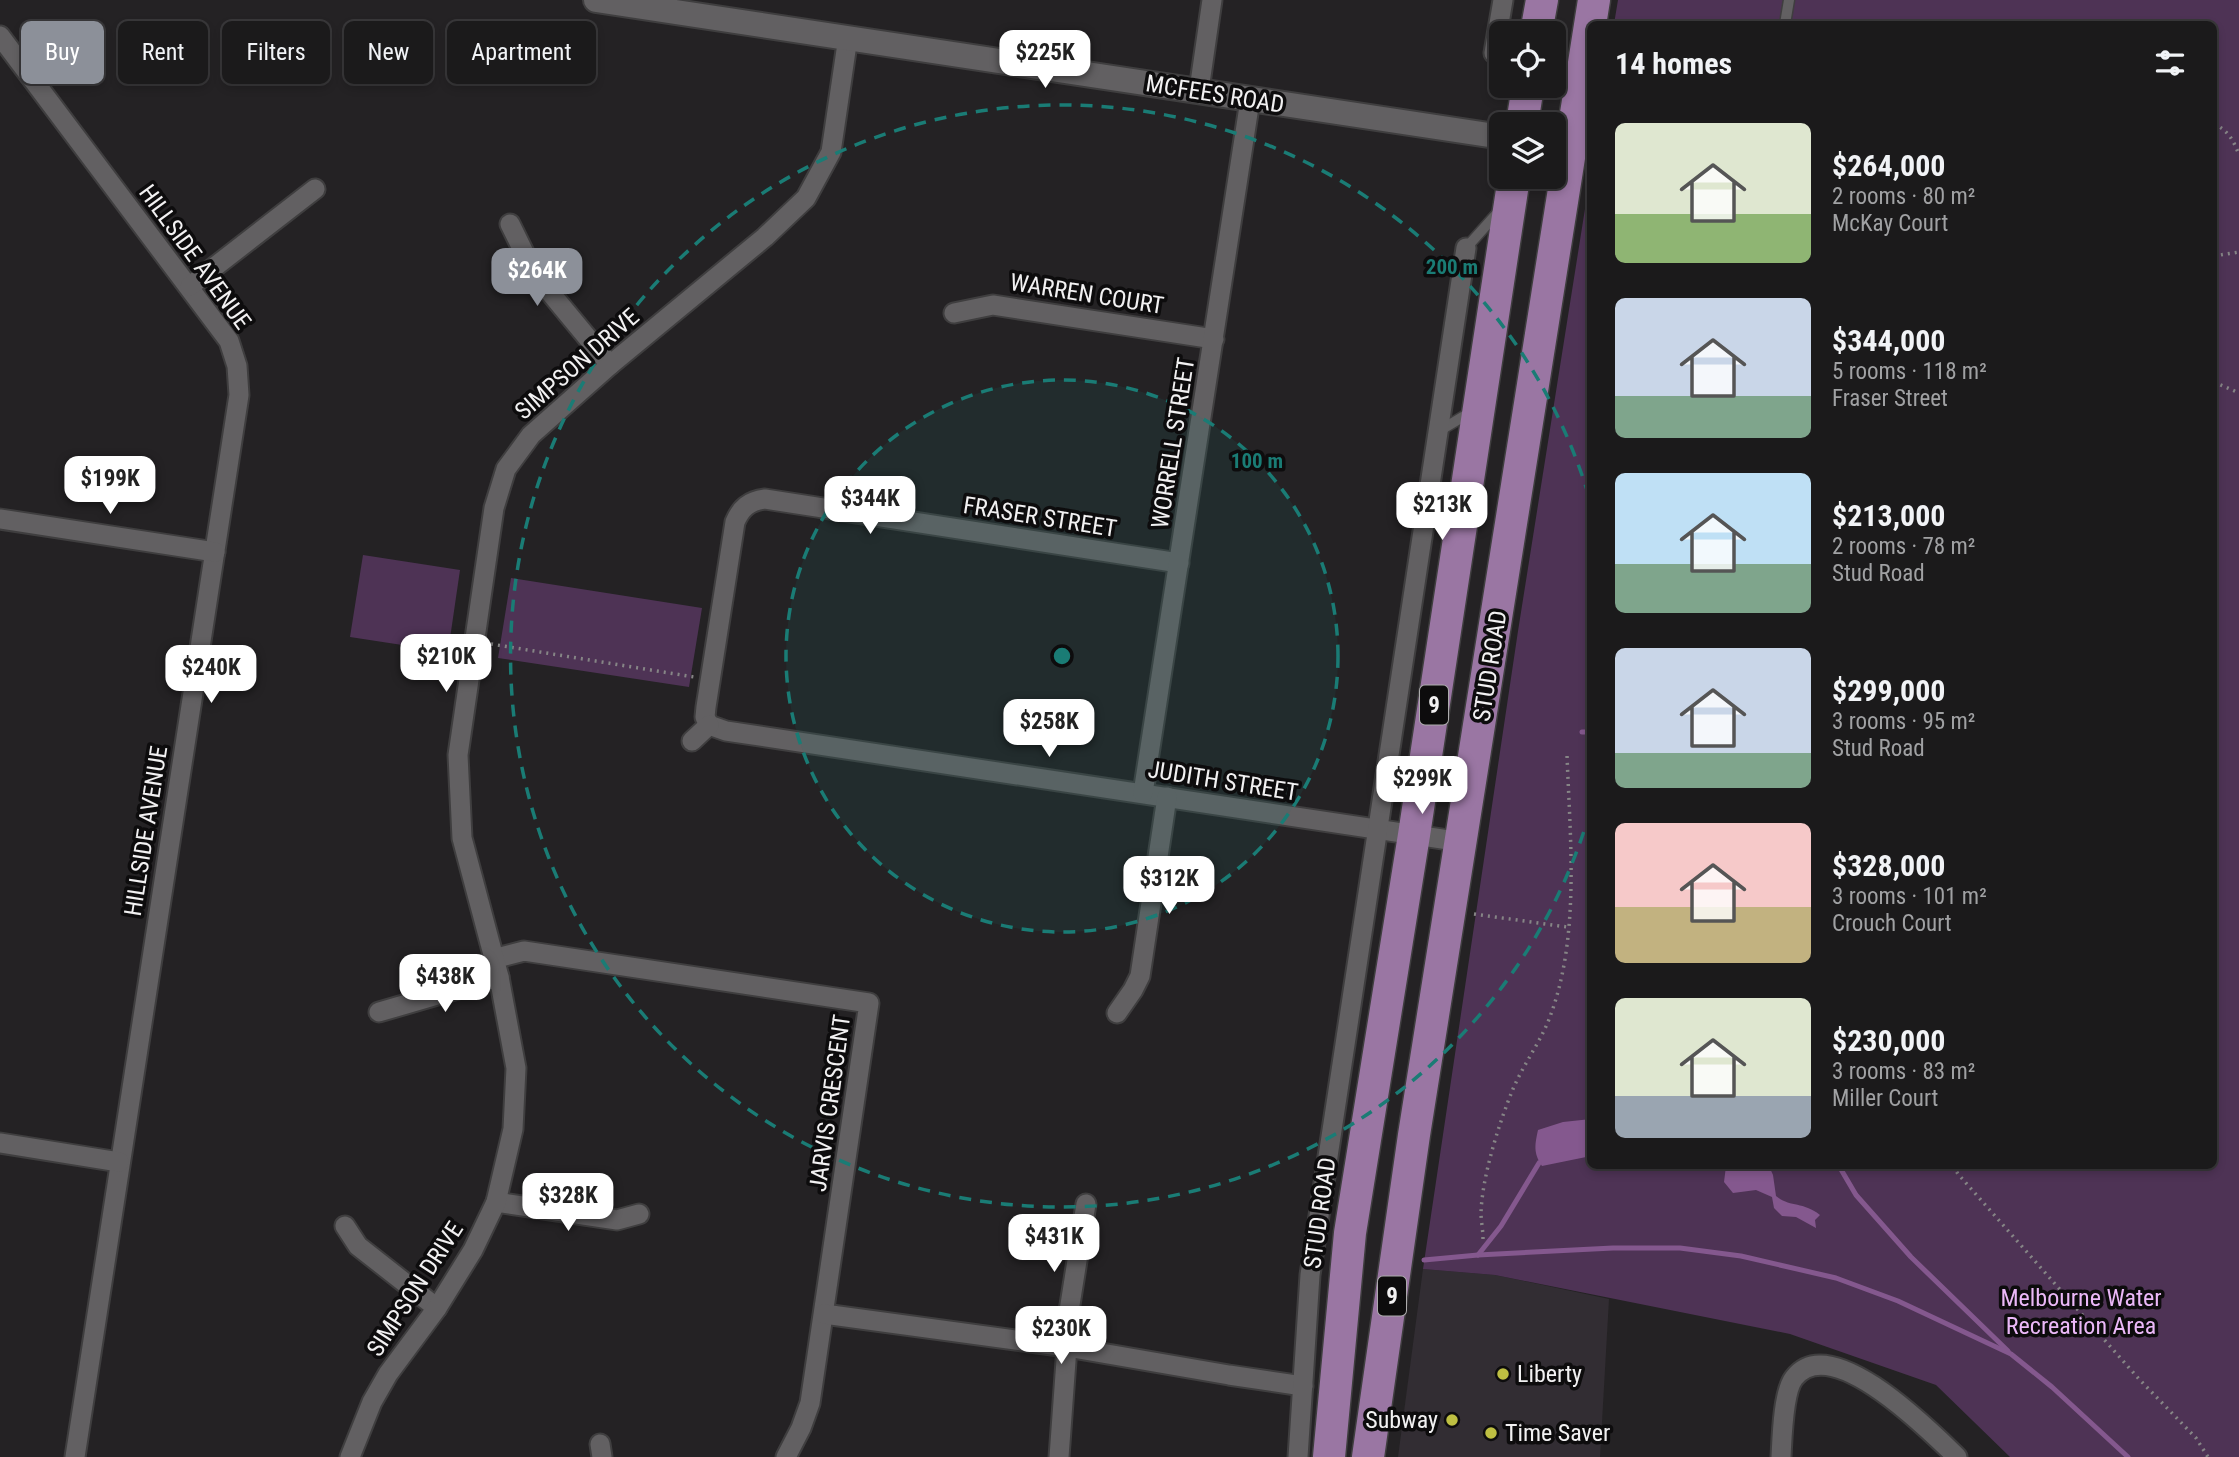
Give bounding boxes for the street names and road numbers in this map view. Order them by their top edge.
street label: MCFEES ROAD [1144,69,1286,119]
street label: HILLSIDE AVENUE [133,179,257,335]
street label: WARREN COURT [1008,268,1166,320]
street label: SIMPSON DRIVE [509,303,645,425]
street label: WORRELL STREET [1146,356,1200,530]
street label: FRASER STREET [961,491,1119,543]
street label: STUD ROAD [1467,608,1513,724]
road number: 9 [1420,685,1448,724]
street label: HILLSIDE AVENUE [119,744,173,918]
street label: JUDITH STREET [1146,755,1300,807]
street label: JARVIS CRESCENT [804,1013,856,1193]
street label: STUD ROAD [1298,1156,1342,1270]
street label: SIMPSON DRIVE [361,1216,469,1362]
road number: 9 [1378,1276,1406,1316]

